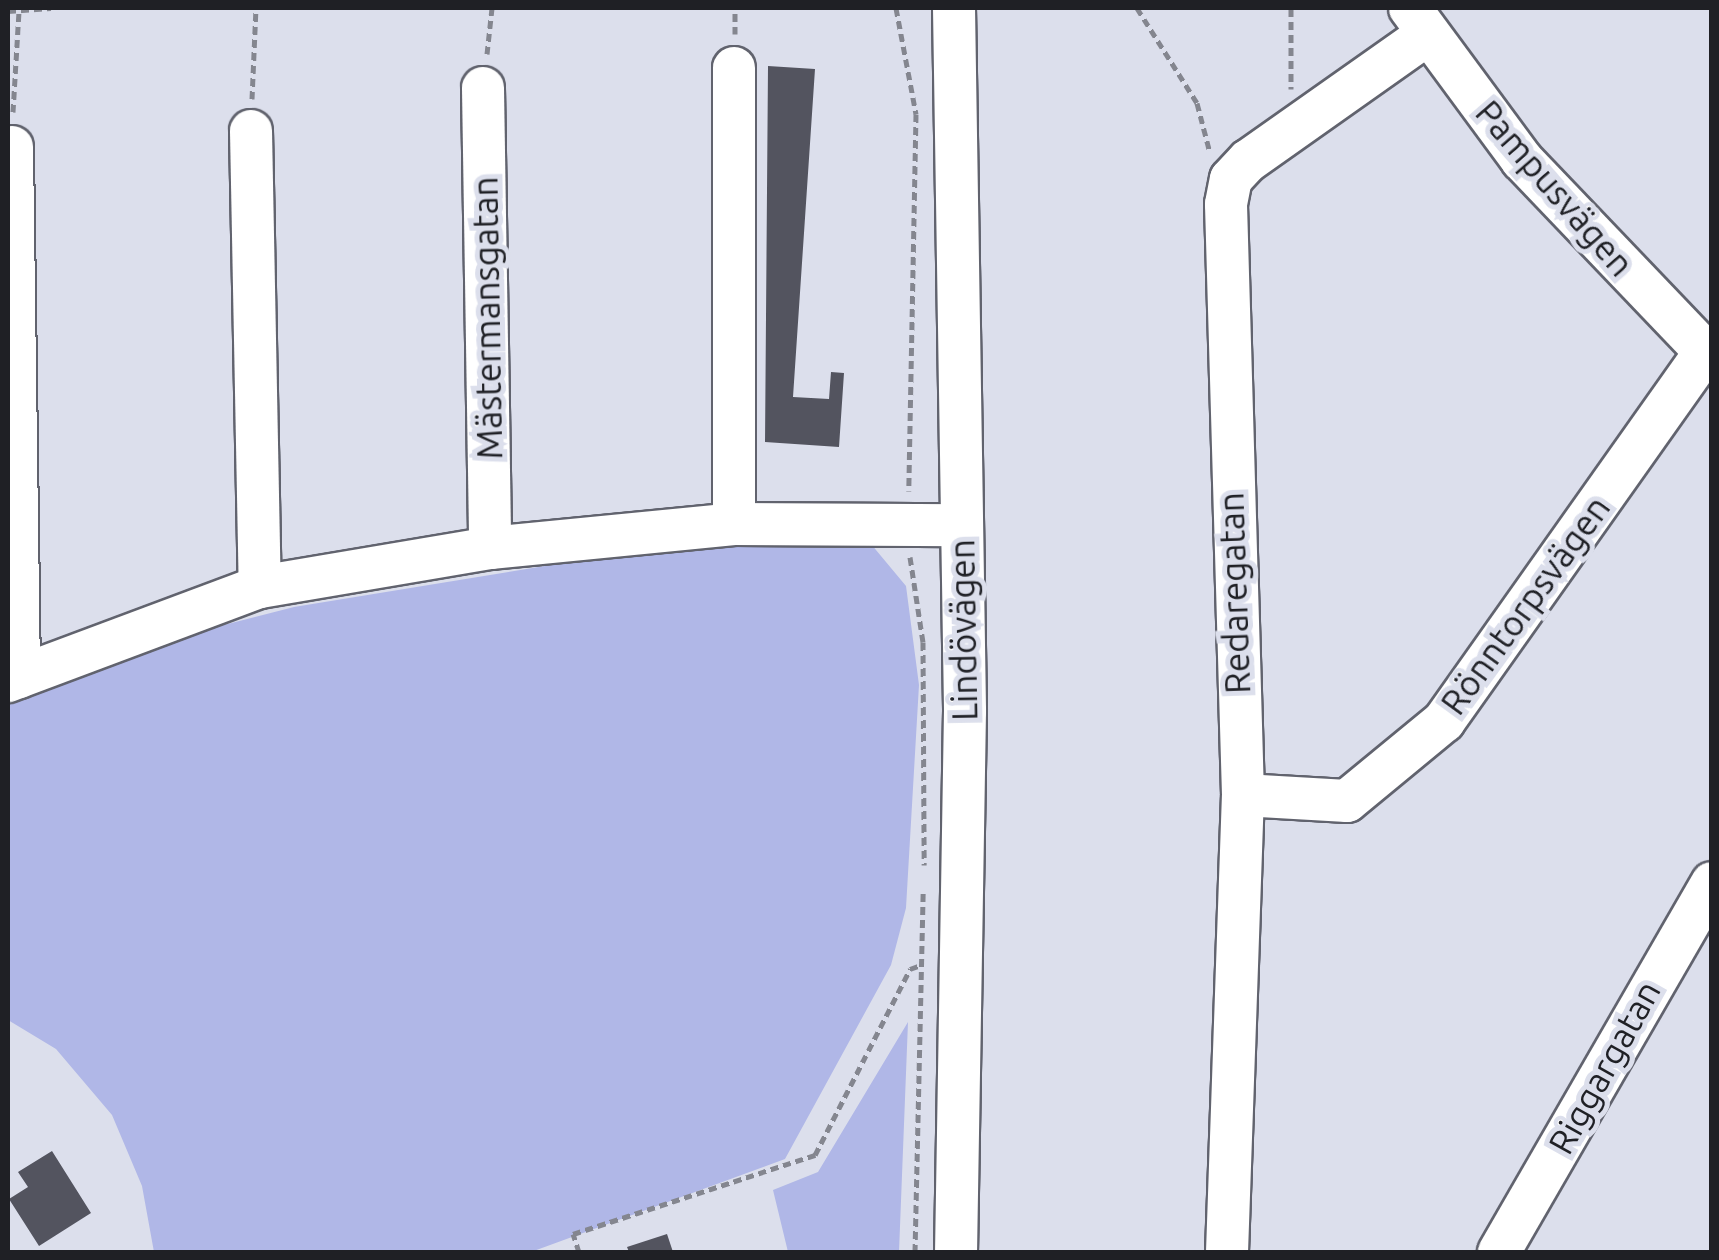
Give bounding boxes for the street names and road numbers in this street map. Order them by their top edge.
street label: Pampusvägen [1467,92,1643,284]
street label: Mästermansgatan [464,176,510,460]
street label: Rönntorpsvägen [1432,488,1618,722]
street label: Redaregatan [1209,491,1259,695]
street label: Lindövägen [940,539,986,721]
street label: Riggargatan [1539,973,1669,1161]

